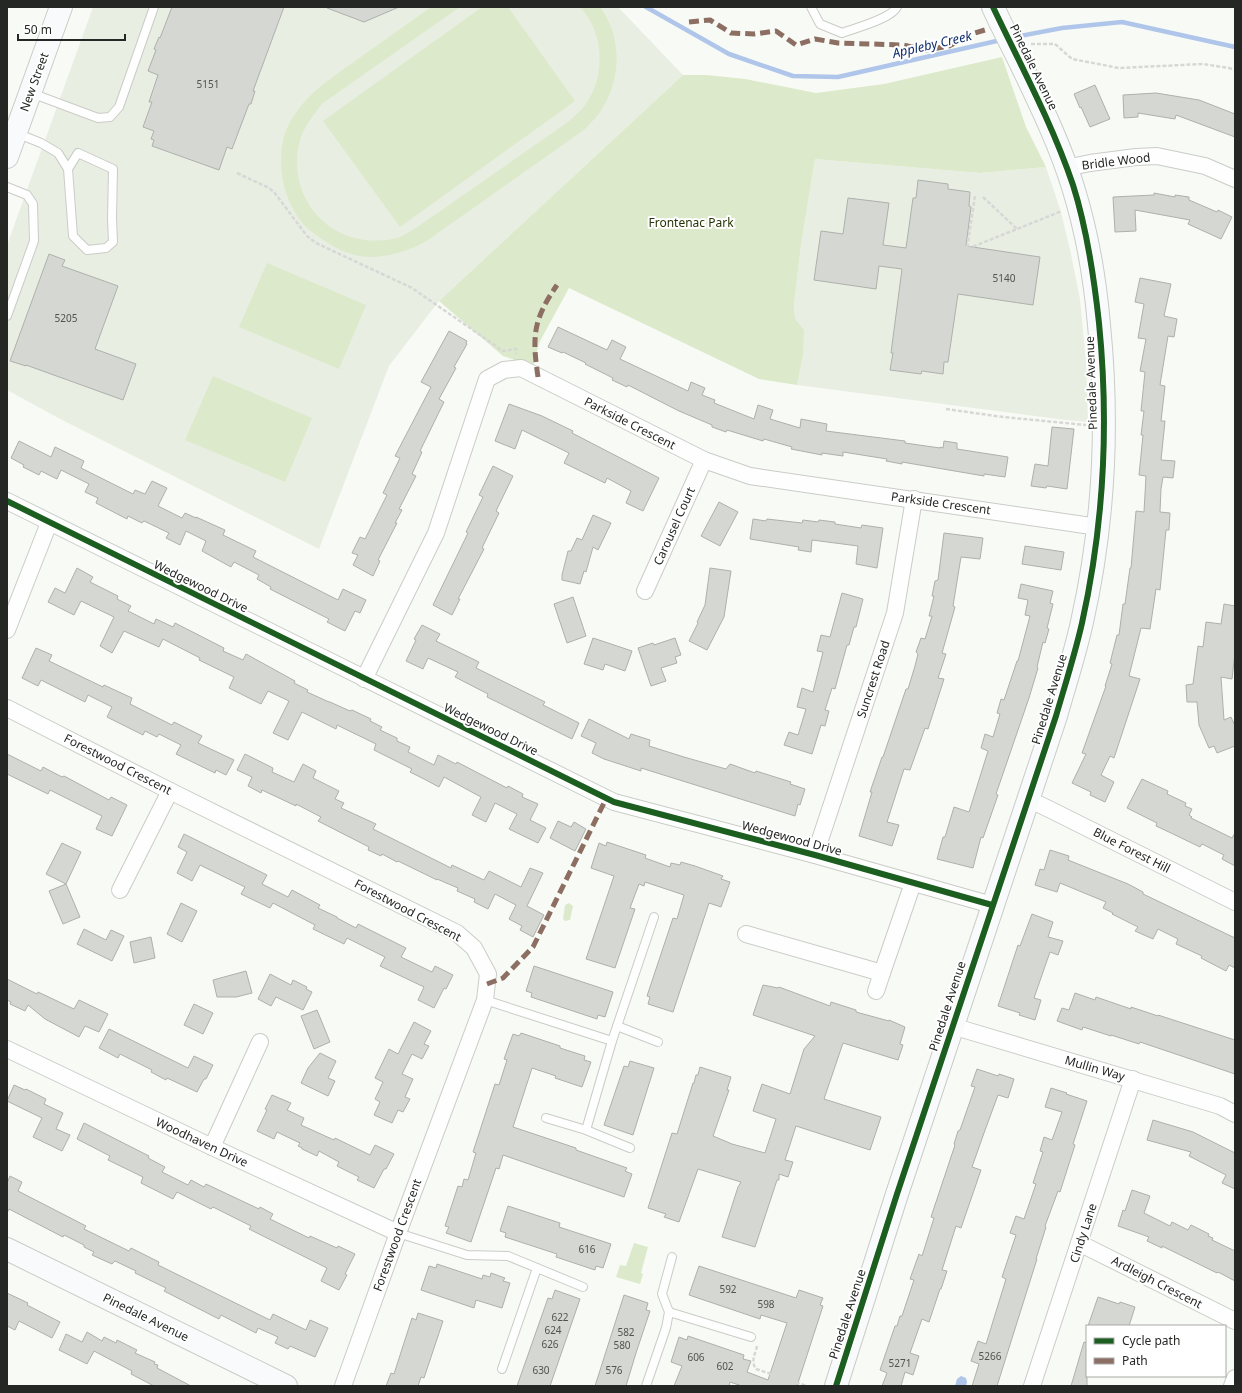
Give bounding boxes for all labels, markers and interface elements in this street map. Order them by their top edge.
scale bar [18,16,125,42]
text: 50 m [24,21,52,38]
street label: Pinedale Avenue [1006,21,1062,113]
water label: Appleby Creek [890,26,974,62]
street label: New Street [15,49,53,114]
house number: 5151 [197,77,219,91]
street label: Bridle Wood [1081,148,1151,174]
park label: Frontenac Park [648,214,734,231]
house number: 5140 [993,271,1016,285]
house number: 5205 [55,311,78,325]
street label: Pinedale Avenue [1081,336,1101,430]
street label: Parkside Crescent [581,393,679,454]
street label: Carousel Court [649,484,699,568]
street label: Parkside Crescent [890,488,993,519]
street label: Wedgewood Drive [151,556,251,616]
street label: Suncrest Road [852,638,894,720]
street label: Pinedale Avenue [1027,651,1071,746]
street label: Wedgewood Drive [441,699,541,759]
street label: Forestwood Crescent [61,730,175,799]
street label: Wedgewood Drive [740,816,844,860]
street label: Blue Forest Hill [1090,823,1174,877]
street label: Forestwood Crescent [352,875,465,946]
street label: Pinedale Avenue [924,959,970,1053]
street label: Mullin Way [1063,1051,1128,1085]
street label: Woodhaven Drive [153,1113,251,1171]
street label: Forestwood Crescent [369,1176,425,1294]
street label: Cindy Lane [1065,1201,1101,1265]
house number: 616 [578,1242,596,1256]
street label: Ardleigh Crescent [1109,1252,1206,1313]
street label: Pinedale Avenue [824,1267,870,1361]
house number: 592 [719,1282,737,1296]
street label: Pinedale Avenue [100,1289,192,1345]
house number: 598 [757,1297,775,1311]
house number: 622 [551,1310,569,1324]
house number: 624 [544,1323,562,1337]
house number: 582 [617,1325,635,1339]
legend [1086,1325,1226,1377]
text: Cycle path [1122,1332,1180,1349]
house number: 626 [541,1337,559,1351]
house number: 580 [613,1338,631,1352]
house number: 5266 [979,1349,1002,1363]
house number: 606 [687,1350,705,1364]
text: Path [1122,1352,1148,1369]
house number: 5271 [889,1356,911,1370]
house number: 602 [716,1359,734,1373]
house number: 630 [532,1363,550,1377]
house number: 576 [605,1363,623,1377]

